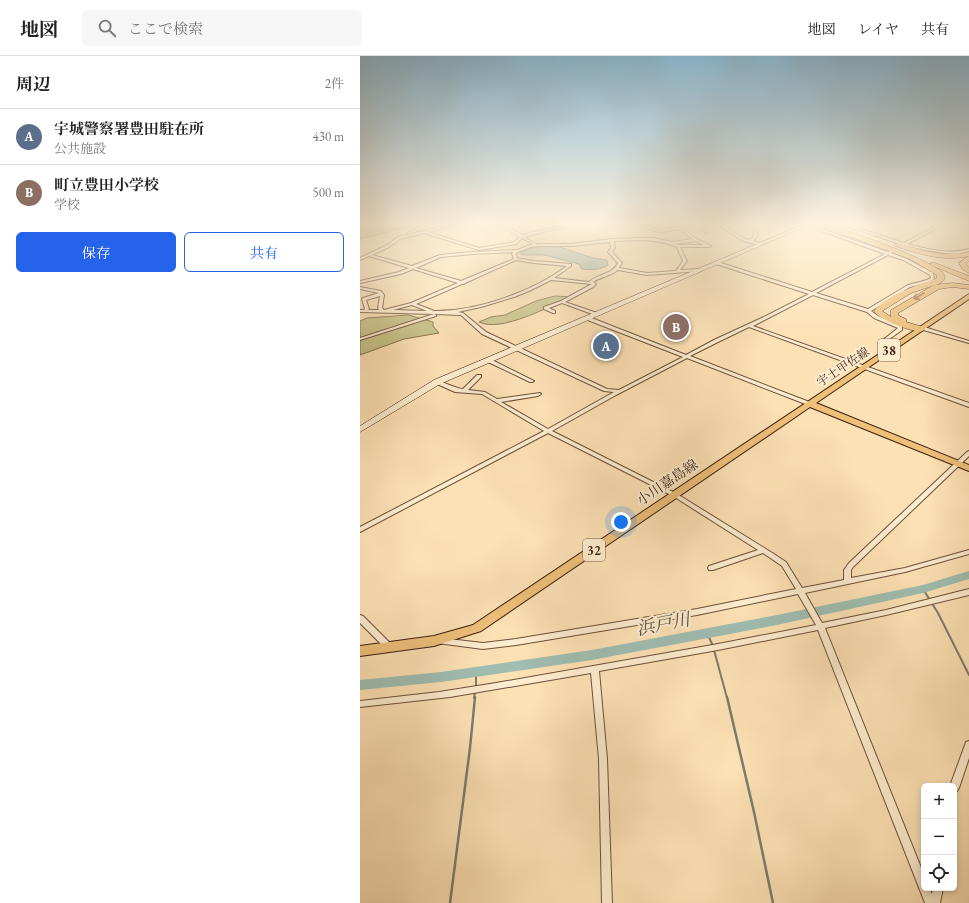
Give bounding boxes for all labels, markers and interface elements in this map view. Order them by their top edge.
search box [82,10,362,46]
text: 地図 [20,17,58,42]
icon: search [96,17,118,39]
text: ここで検索 [128,19,203,38]
text: 地図 [808,20,836,38]
text: レイヤ [858,20,899,38]
text: 共有 [921,20,949,38]
text: 周辺 [16,73,50,95]
text: 2件 [325,75,344,92]
text: 宇城警察署豊田駐在所 [54,119,204,138]
text: A [24,128,34,145]
text: 430 m [313,128,344,145]
text: 公共施設 [54,140,106,157]
text: 町立豊田小学校 [54,175,159,194]
text: B [25,184,33,201]
text: 500 m [313,184,344,201]
text: 学校 [54,196,80,213]
button: 保存 [16,232,176,272]
button: 共有 [184,232,344,272]
one-way arrow [913,293,925,301]
pin: B [663,312,689,342]
pin: A [593,331,619,361]
road number: 38 [878,339,900,361]
street label: 宇土甲佐線 [814,344,872,390]
street label: 小川嘉島線 [633,455,701,509]
your location [611,512,631,532]
road number: 32 [583,539,605,561]
water label: 浜戸川 [634,607,694,640]
map controls [921,783,957,891]
button: + [921,783,957,819]
button: − [921,819,957,855]
button: locate [921,855,957,891]

